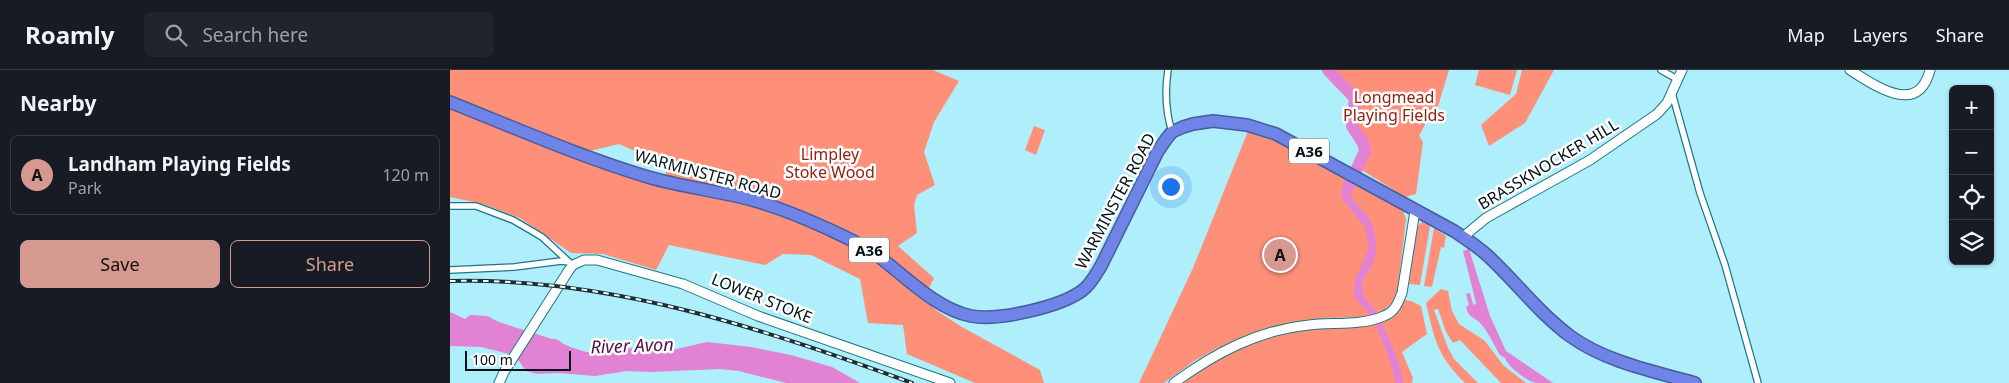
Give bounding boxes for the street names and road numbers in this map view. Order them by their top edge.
street label: BRASSKNOCKER HILL [1474,113,1622,215]
street label: WARMINSTER ROAD [1070,129,1160,273]
road number: A36 [1289,138,1329,164]
street label: WARMINSTER ROAD [632,144,784,204]
road number: A36 [849,238,889,262]
street label: LOWER STOKE [708,268,816,328]

